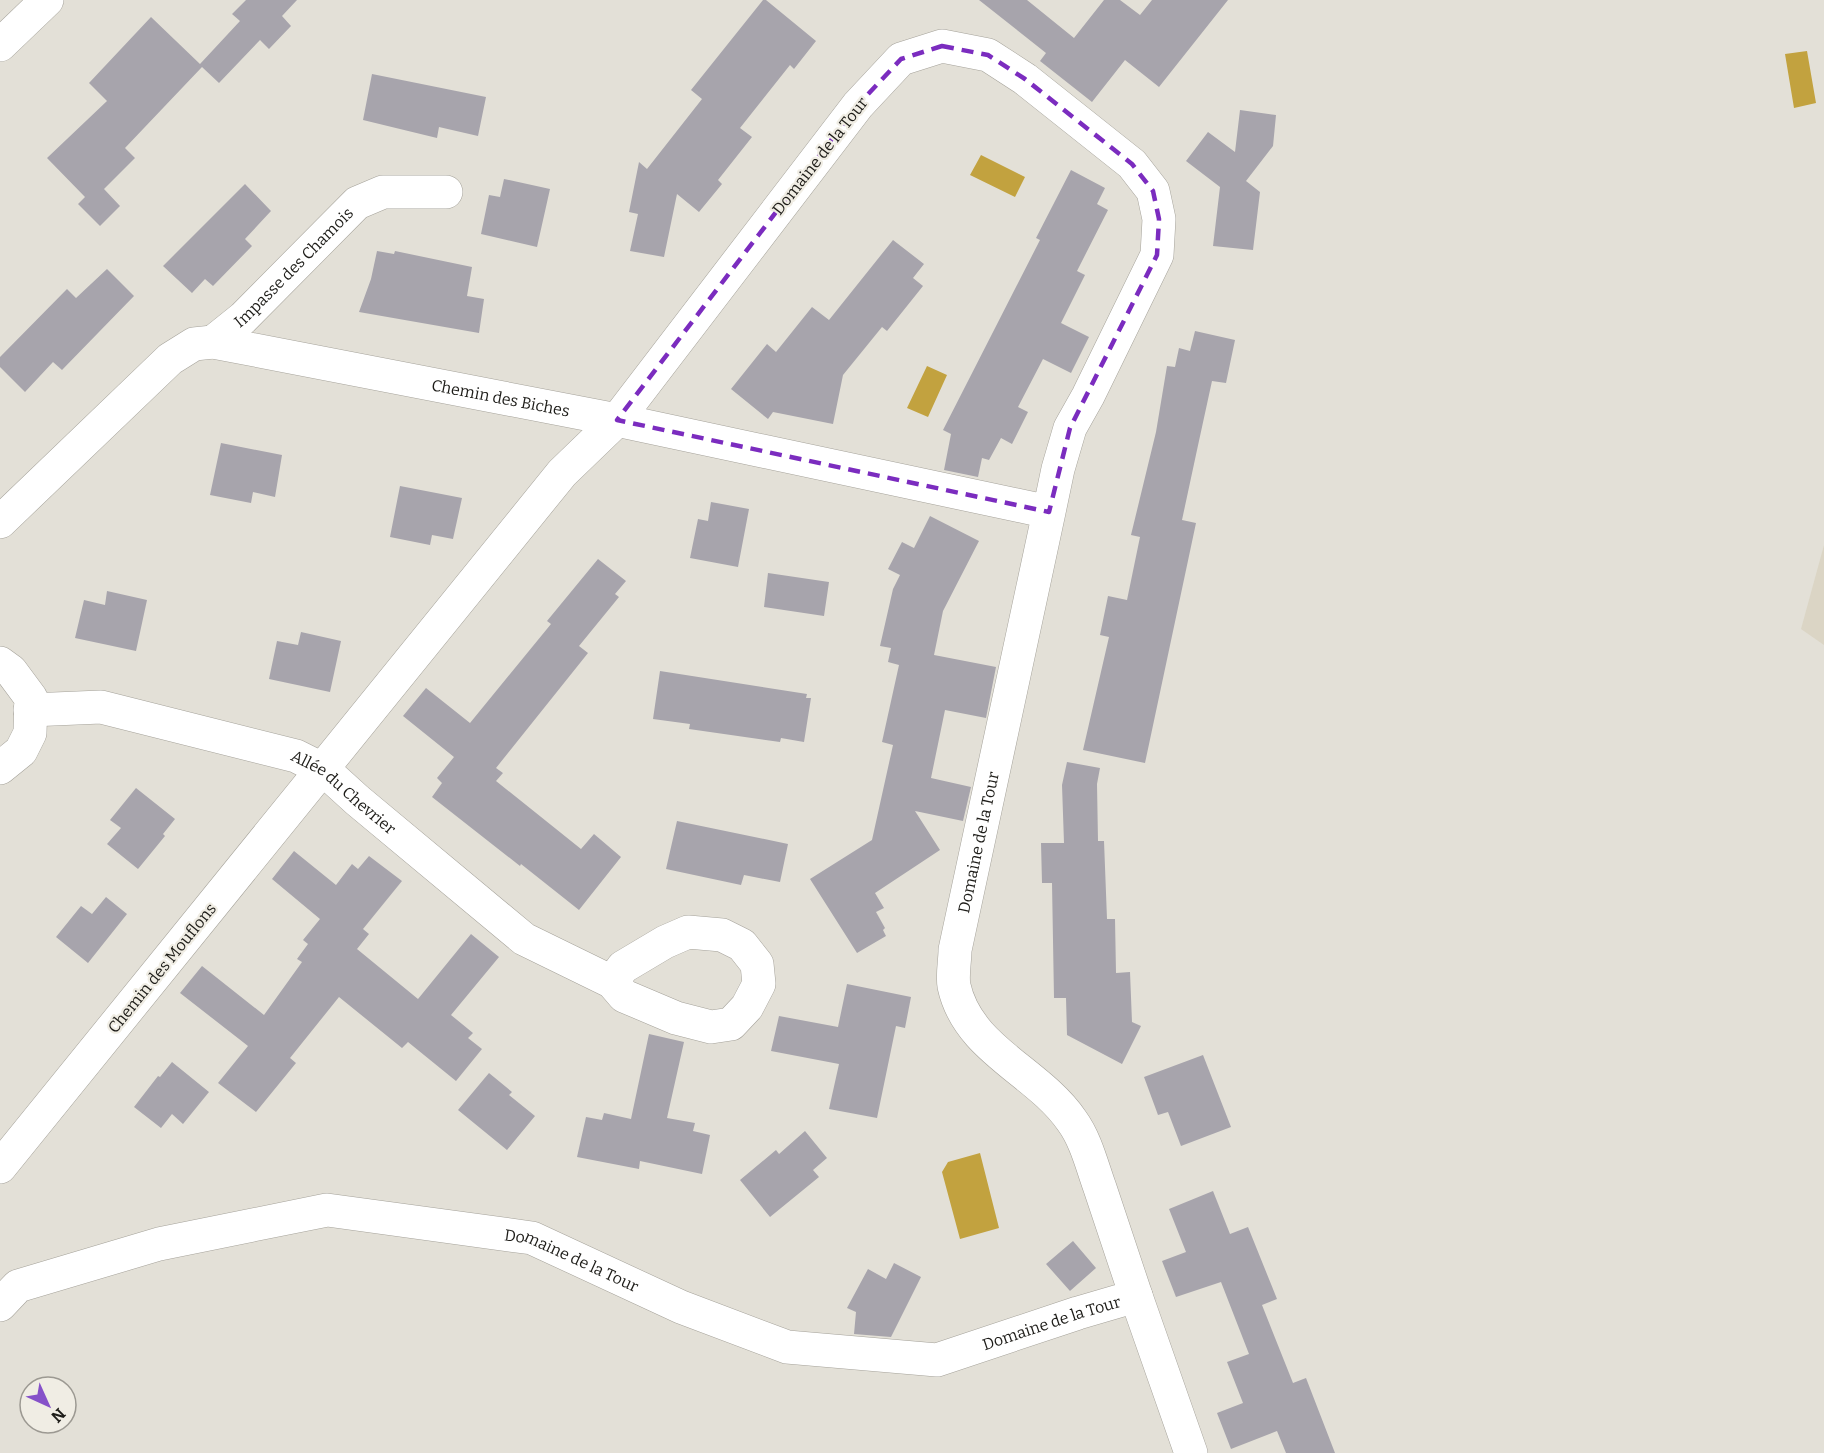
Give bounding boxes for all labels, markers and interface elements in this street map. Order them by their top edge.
street label: Domaine de la Tour [768,93,872,219]
street label: Impasse des Chamois [230,203,357,331]
street label: Chemin des Biches [430,375,571,420]
street label: Allée du Chevrier [288,746,400,838]
street label: Domaine de la Tour [954,770,1003,915]
street label: Chemin des Mouflons [104,899,220,1037]
street label: Domaine de la Tour [503,1225,642,1296]
street label: Domaine de la Tour [980,1292,1123,1354]
north arrow [18,1375,78,1435]
text: N [47,1404,69,1426]

